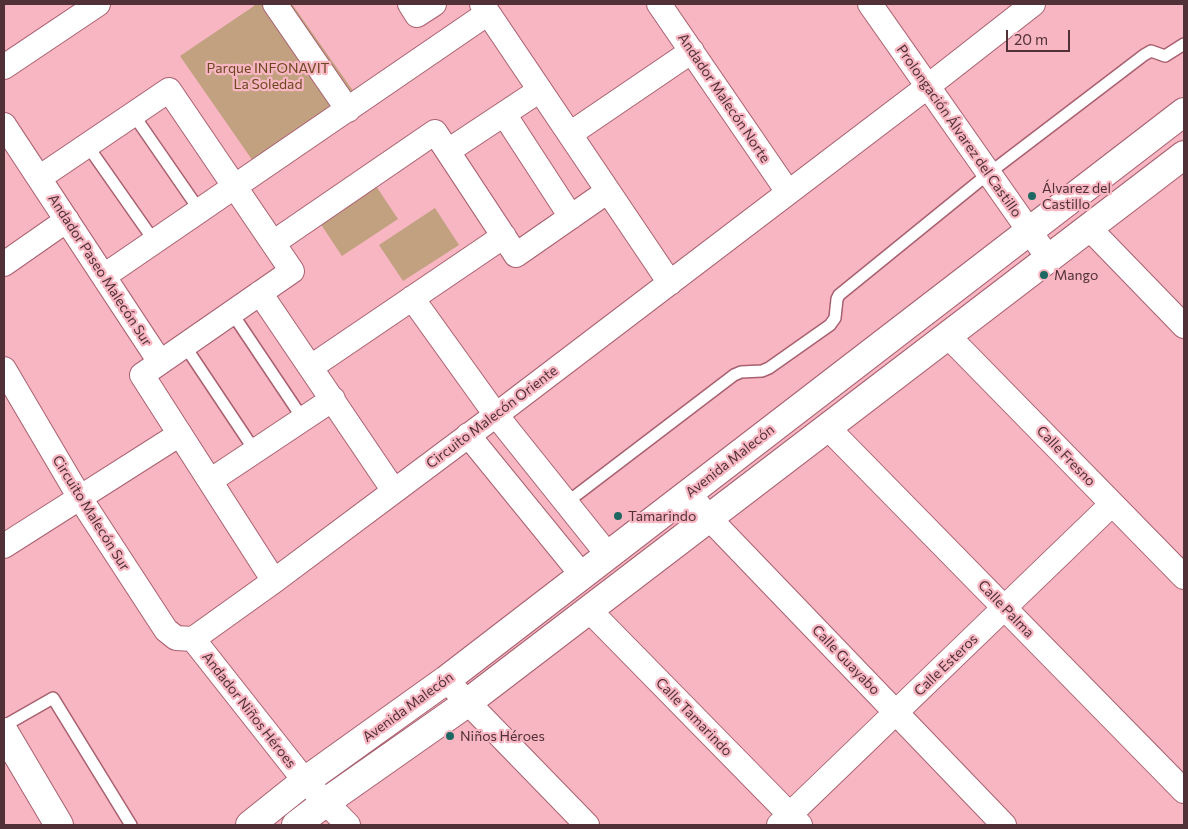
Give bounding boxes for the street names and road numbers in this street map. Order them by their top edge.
street label: Andador Malecón Norte [674,30,774,166]
street label: Prolongación Álvarez del Castillo [893,42,1025,220]
street label: Andador Paseo Malecón Sur [45,191,155,349]
street label: Circuito Malecón Oriente [423,362,561,472]
street label: Avenida Malecón [682,421,778,501]
street label: Calle Fresno [1033,422,1099,490]
street label: Circuito Malecón Sur [49,452,133,574]
street label: Calle Palma [975,577,1037,641]
street label: Calle Guayabo [809,622,883,698]
street label: Calle Esteros [911,631,981,699]
street label: Andador Niños Héroes [198,649,300,771]
street label: Avenida Malecón [359,668,457,746]
street label: Calle Tamarindo [652,674,736,760]

